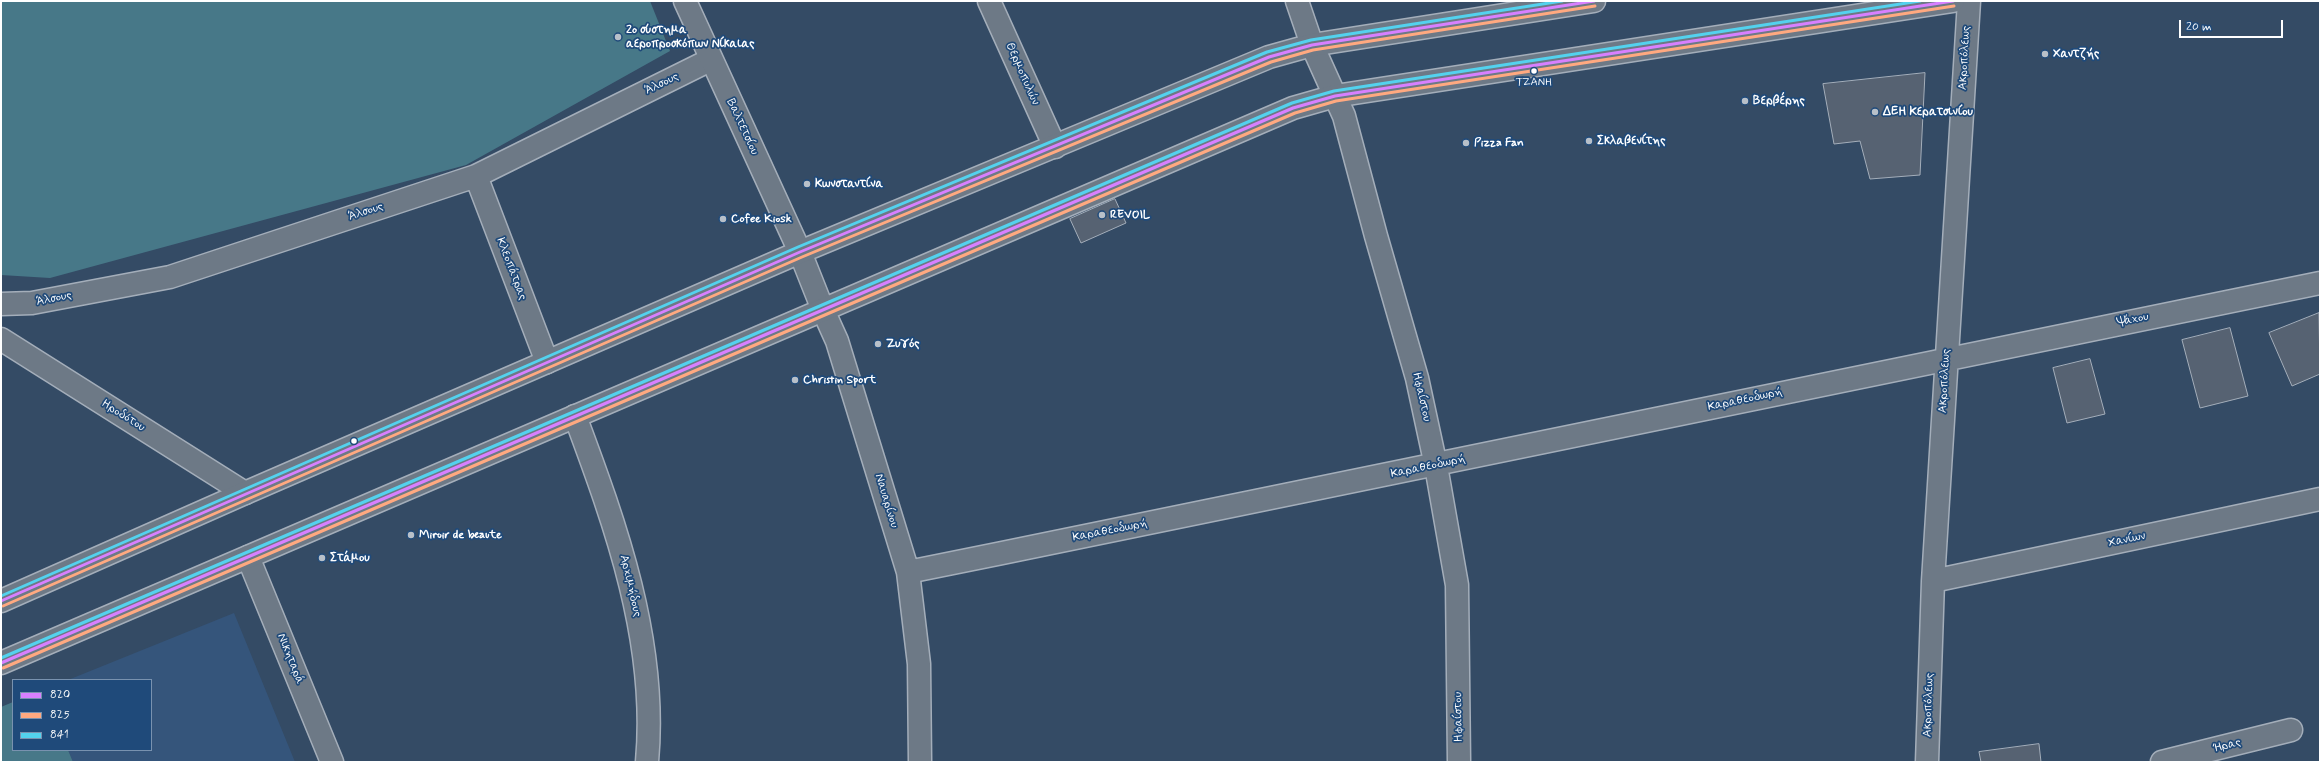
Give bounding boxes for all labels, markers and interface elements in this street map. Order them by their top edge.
scale bar [2181,12,2285,38]
text: 20 m [2186,19,2212,35]
place label: 2o σύστημα αεροπροσκόπων Νίκαιας [626,23,755,51]
street label: Ακροπόλεως [1956,26,1974,90]
marker: 2o σύστημα αεροπροσκόπων Νίκαιας [613,32,623,42]
street label: Θερμοπυλών [1002,41,1042,107]
place label: Χαντζής [2053,47,2099,61]
marker: Χαντζής [2040,49,2050,59]
marker: ΤΖΑΝΗ [1529,66,1539,76]
street label: Άλσους [643,70,681,98]
place label: ΤΖΑΝΗ [1516,76,1552,90]
place label: Βερβέρης [1753,94,1805,108]
marker: Βερβέρης [1740,96,1750,106]
street label: Βαλτετσίου [723,97,761,157]
place label: ΔΕΗ Κερατσινίου [1883,105,1973,119]
marker: ΔΕΗ Κερατσινίου [1870,107,1880,117]
place label: Σκλαβενίτης [1597,134,1665,148]
place label: Pizza Fan [1474,136,1524,150]
marker: Σκλαβενίτης [1584,136,1594,146]
marker: Pizza Fan [1461,138,1471,148]
place label: Κωνσταντίνα [815,177,883,191]
marker: Κωνσταντίνα [802,179,812,189]
street label: Άλσους [347,200,385,224]
place label: REVOIL [1110,208,1150,222]
marker: REVOIL [1097,210,1107,220]
place label: Cofee Kiosk [731,212,792,226]
marker: Cofee Kiosk [718,214,728,224]
street label: Κλεοπάτρας [492,236,530,302]
street label: Άλσους [35,289,73,309]
street label: Ψάχου [2116,310,2150,330]
place label: Ζυγός [886,337,920,351]
marker: Ζυγός [873,339,883,349]
street label: Ακροπόλεως [1936,349,1954,413]
street label: Ηφαίστου [1408,371,1434,423]
place label: Christin Sport [803,373,876,387]
marker: Christin Sport [790,375,800,385]
street label: Καραθεοδωρή [1706,385,1784,415]
street label: Ηροδότου [99,397,147,435]
unlabelled marker [349,436,359,446]
street label: Καραθεοδωρή [1389,452,1467,482]
street label: Ναυαρίνου [871,472,901,530]
street label: Καραθεοδωρή [1071,517,1149,545]
place label: Miroir de beaute [419,528,502,542]
street label: Χανίων [2107,529,2147,551]
marker: Miroir de beaute [406,530,416,540]
place label: Στάμου [330,551,370,565]
marker: Στάμου [317,553,327,563]
street label: Αρχιμήδους [616,554,644,618]
street label: Νικηταρά [273,632,307,686]
street label: Ακροπόλεως [1921,673,1937,737]
legend [12,679,152,751]
text: 820 [50,687,70,703]
street label: Ηφαίστου [1451,692,1467,742]
text: 825 [50,707,70,723]
text: 841 [50,727,69,743]
street label: Ήρας [2212,736,2242,756]

